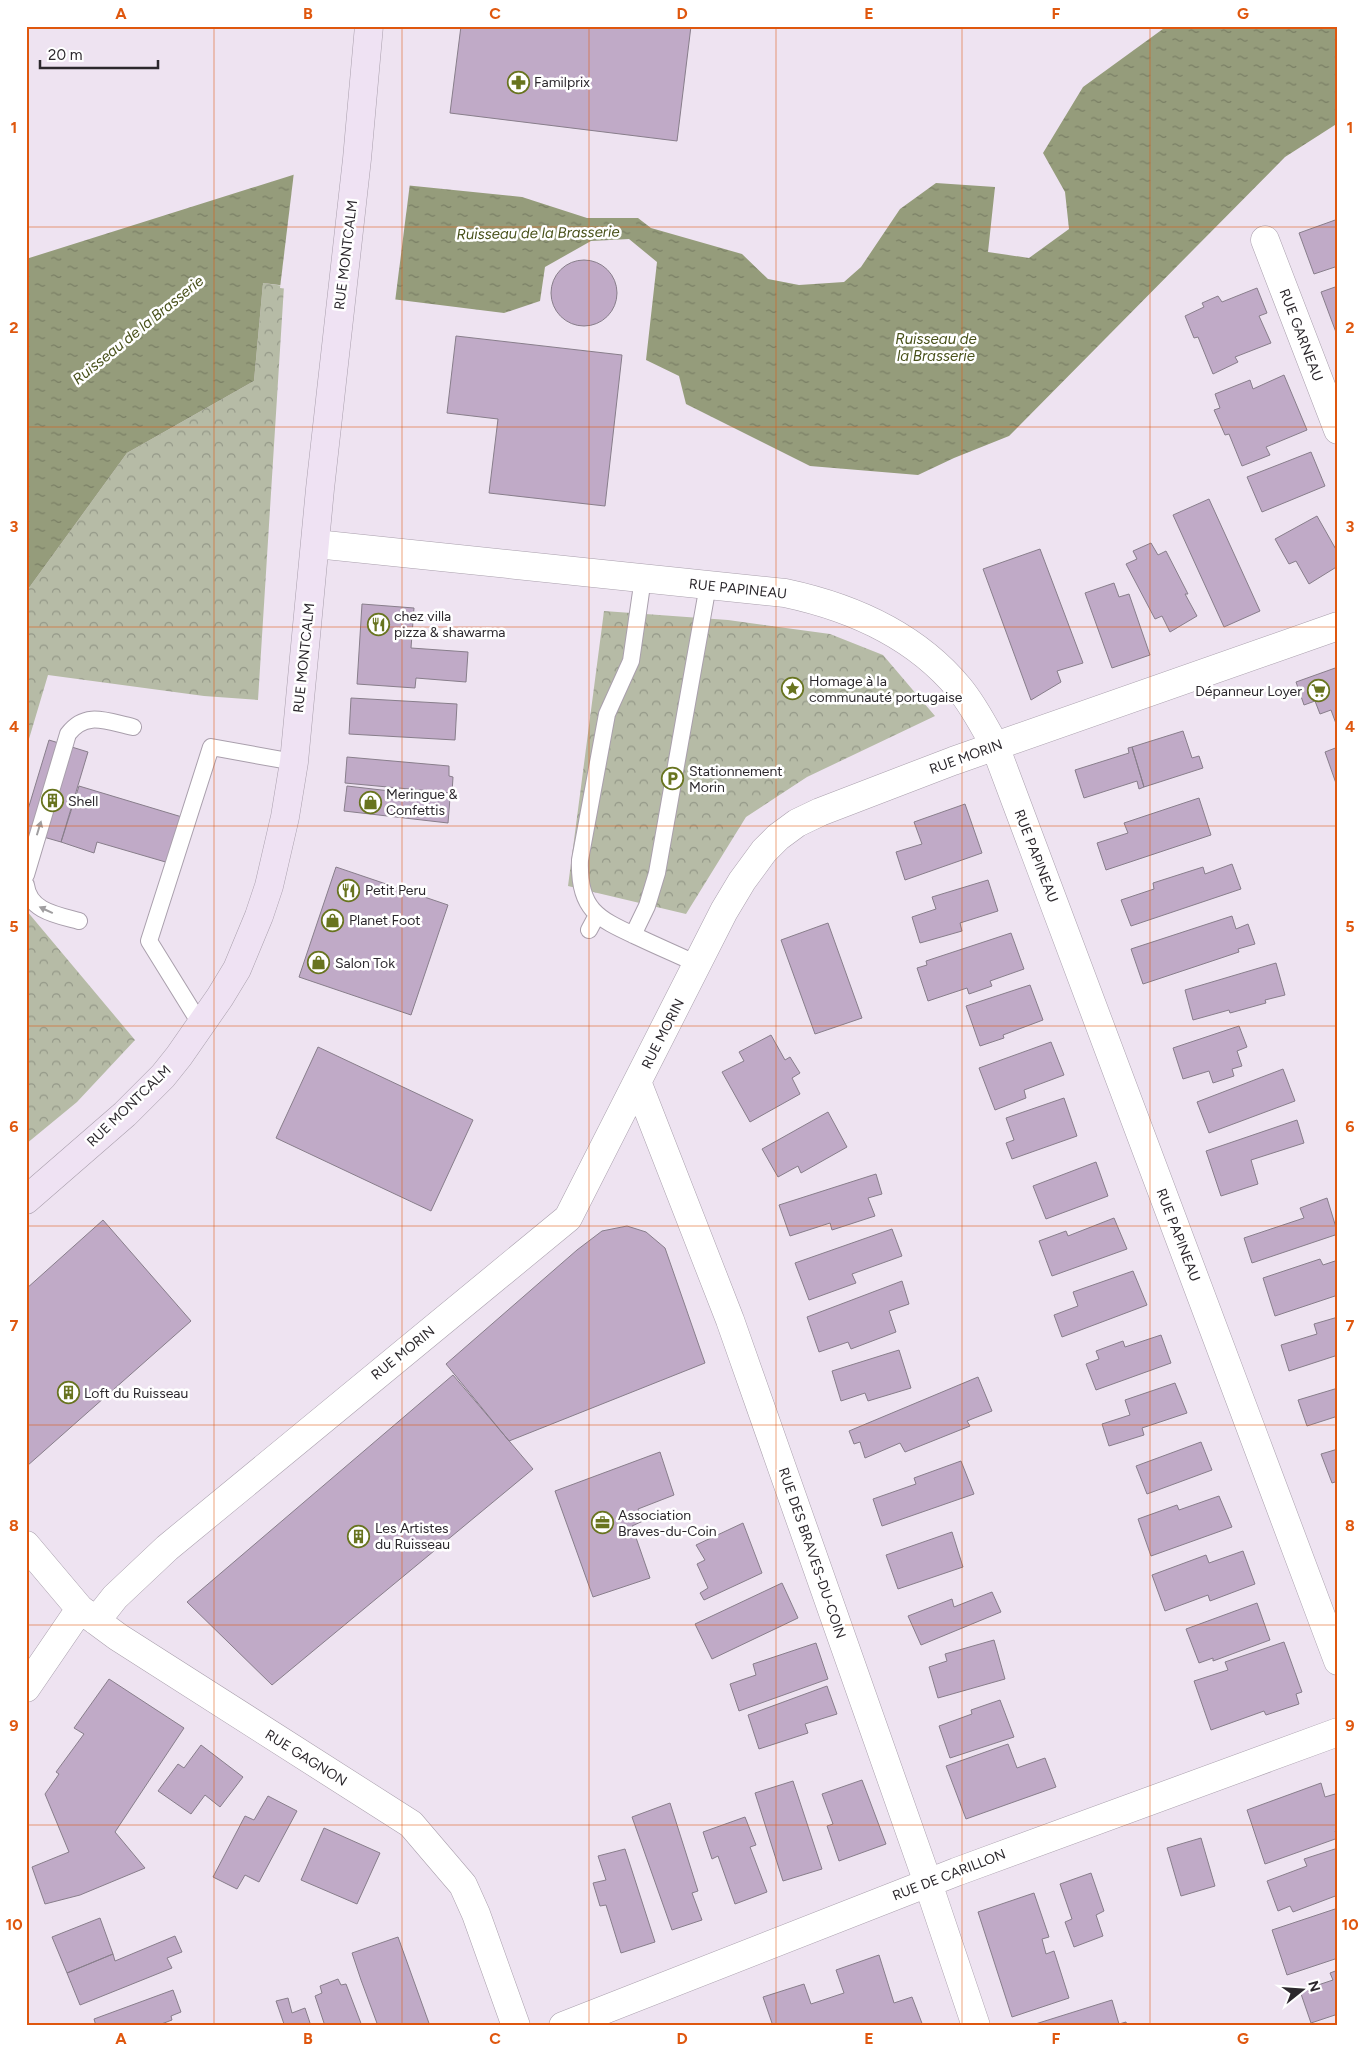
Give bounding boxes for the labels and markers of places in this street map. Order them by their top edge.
pharmacy icon: Familprix [506,70,530,94]
place label: Familprix [534,74,590,91]
place label: chez villa pizza & shawarma [394,608,505,641]
restaurant icon: chez villa pizza & shawarma [366,612,390,636]
place label: Homage à la communauté portugaise [809,673,963,706]
place icon: Homage à la communauté portugaise [781,677,805,701]
supermarket icon: Dépanneur Loyer [1306,679,1330,703]
place label: Dépanneur Loyer [1195,683,1302,700]
place label: Stationnement Morin [689,763,783,796]
parking icon: Stationnement Morin [661,767,685,791]
place label: Meringue & Confettis [386,786,457,819]
building icon: Shell [40,789,64,813]
shop icon: Meringue & Confettis [358,790,382,814]
place label: Shell [68,793,98,810]
restaurant icon: Petit Peru [337,878,361,902]
place label: Petit Peru [365,882,426,899]
shop icon: Planet Foot [321,908,345,932]
place label: Planet Foot [349,912,421,929]
shop icon: Salon Tok [307,951,331,975]
place label: Salon Tok [335,955,395,972]
building icon: Loft du Ruisseau [56,1381,80,1405]
place label: Loft du Ruisseau [84,1385,188,1402]
place label: Association Braves-du-Coin [618,1507,717,1540]
office icon: Association Braves-du-Coin [590,1511,614,1535]
place label: Les Artistes du Ruisseau [375,1520,450,1553]
building icon: Les Artistes du Ruisseau [347,1524,371,1548]

